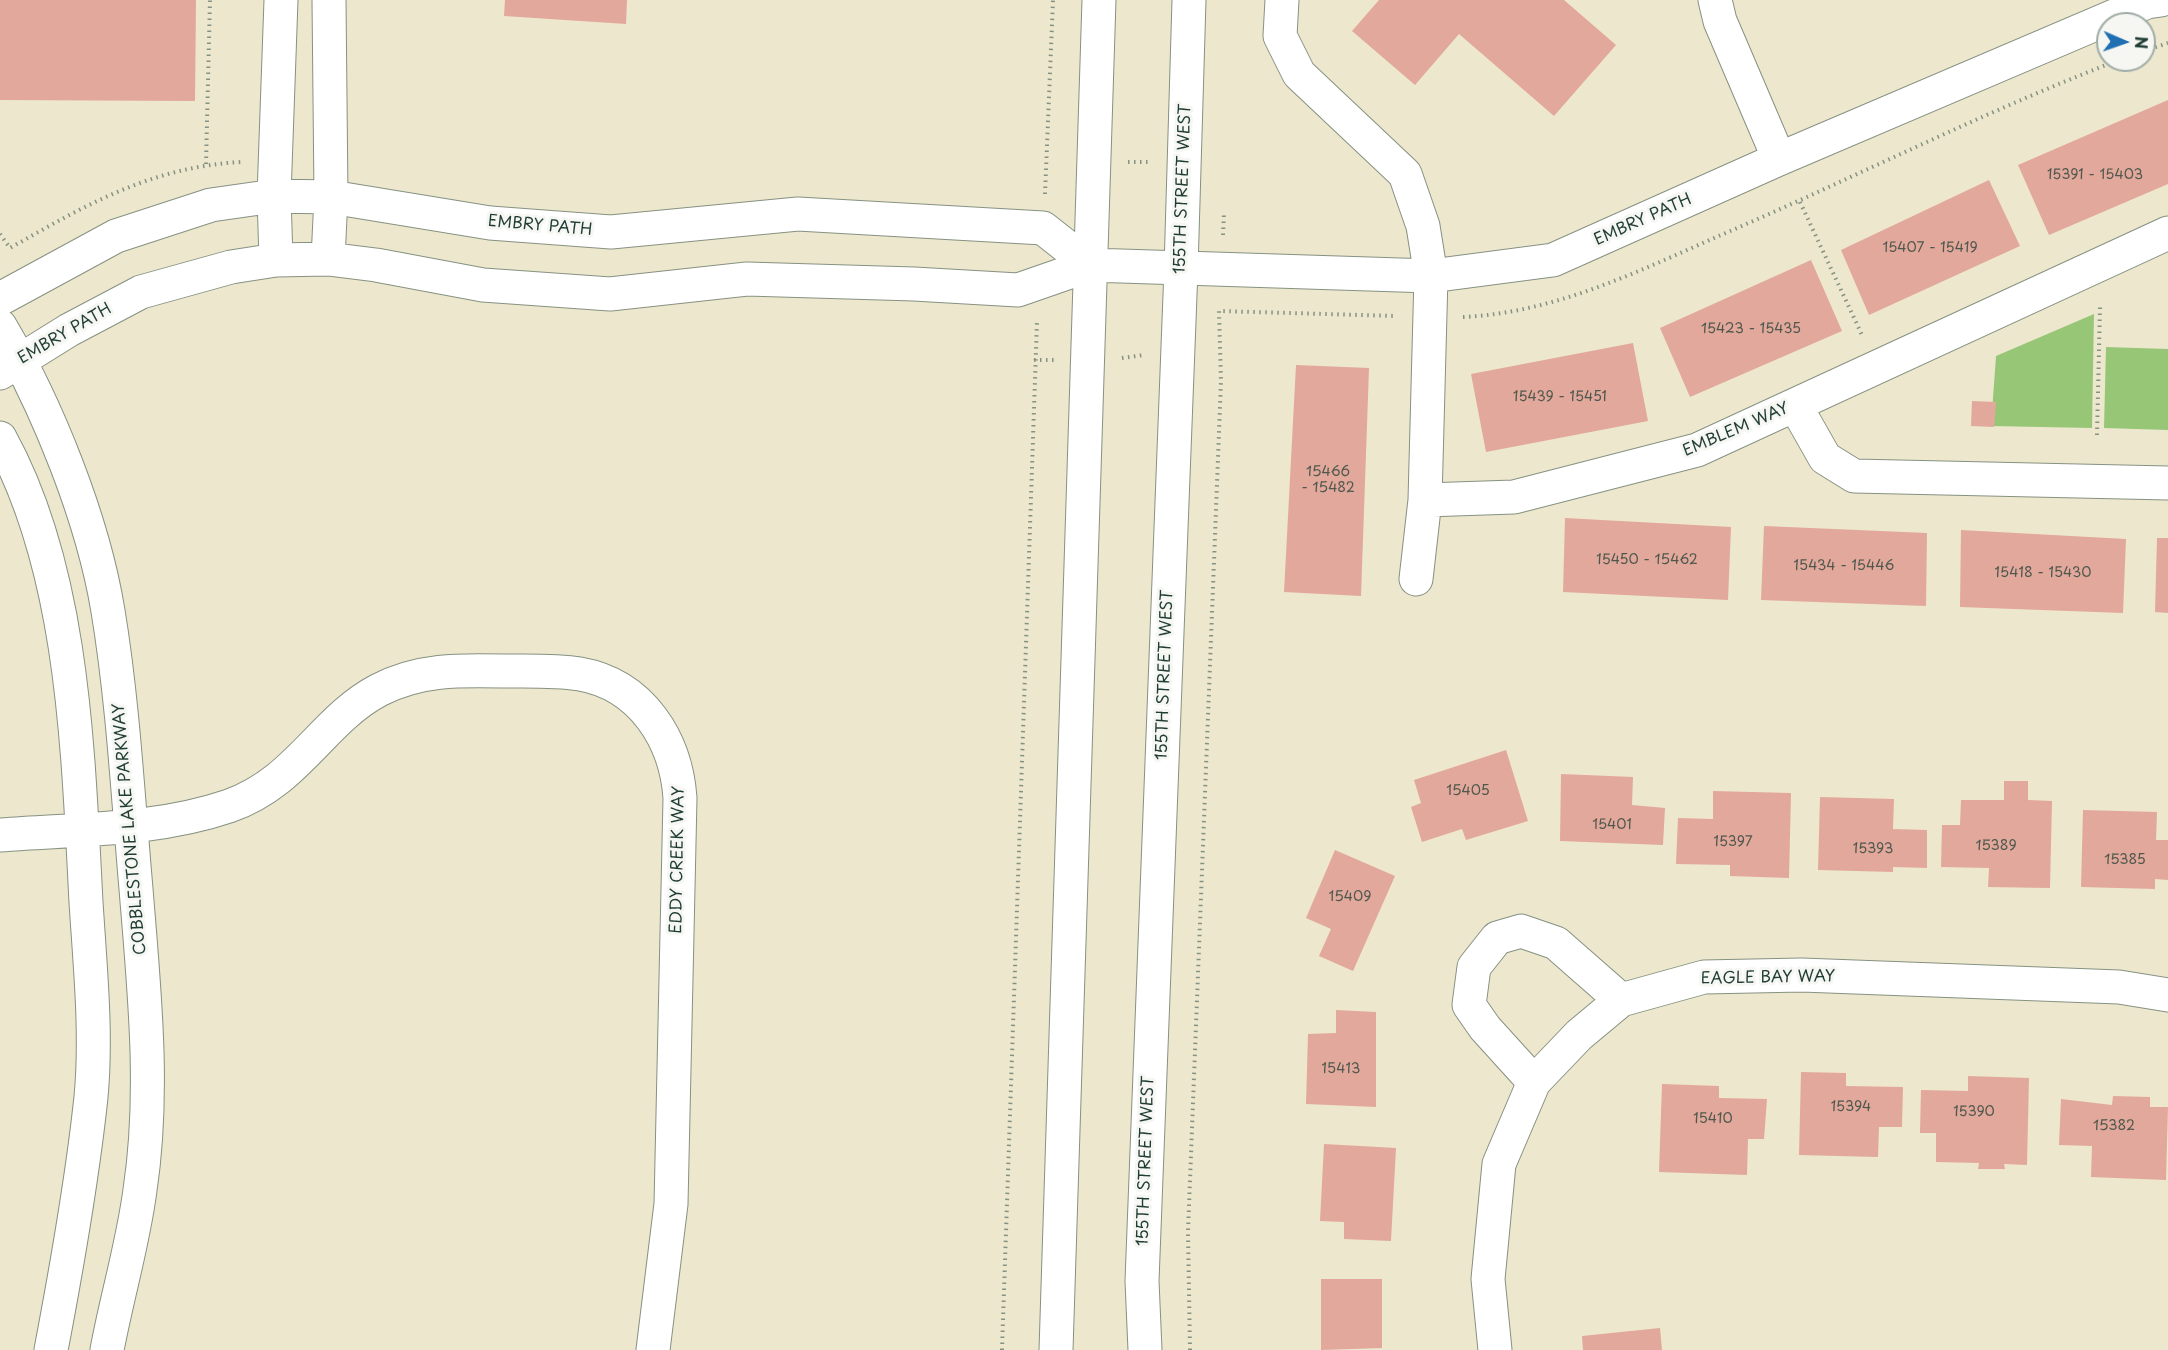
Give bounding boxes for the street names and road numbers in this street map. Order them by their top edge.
street label: 155TH STREET WEST [1170,103,1196,275]
street label: EMBRY PATH [1591,190,1695,250]
street label: EMBRY PATH [487,212,593,240]
street label: EMBRY PATH [15,299,115,369]
street label: EMBLEM WAY [1680,399,1792,461]
street label: 155TH STREET WEST [1152,589,1178,761]
street label: COBBLESTONE LAKE PARKWAY [109,702,151,956]
street label: EDDY CREEK WAY [667,786,689,934]
street label: EAGLE BAY WAY [1701,967,1835,989]
street label: 155TH STREET WEST [1133,1075,1159,1247]

